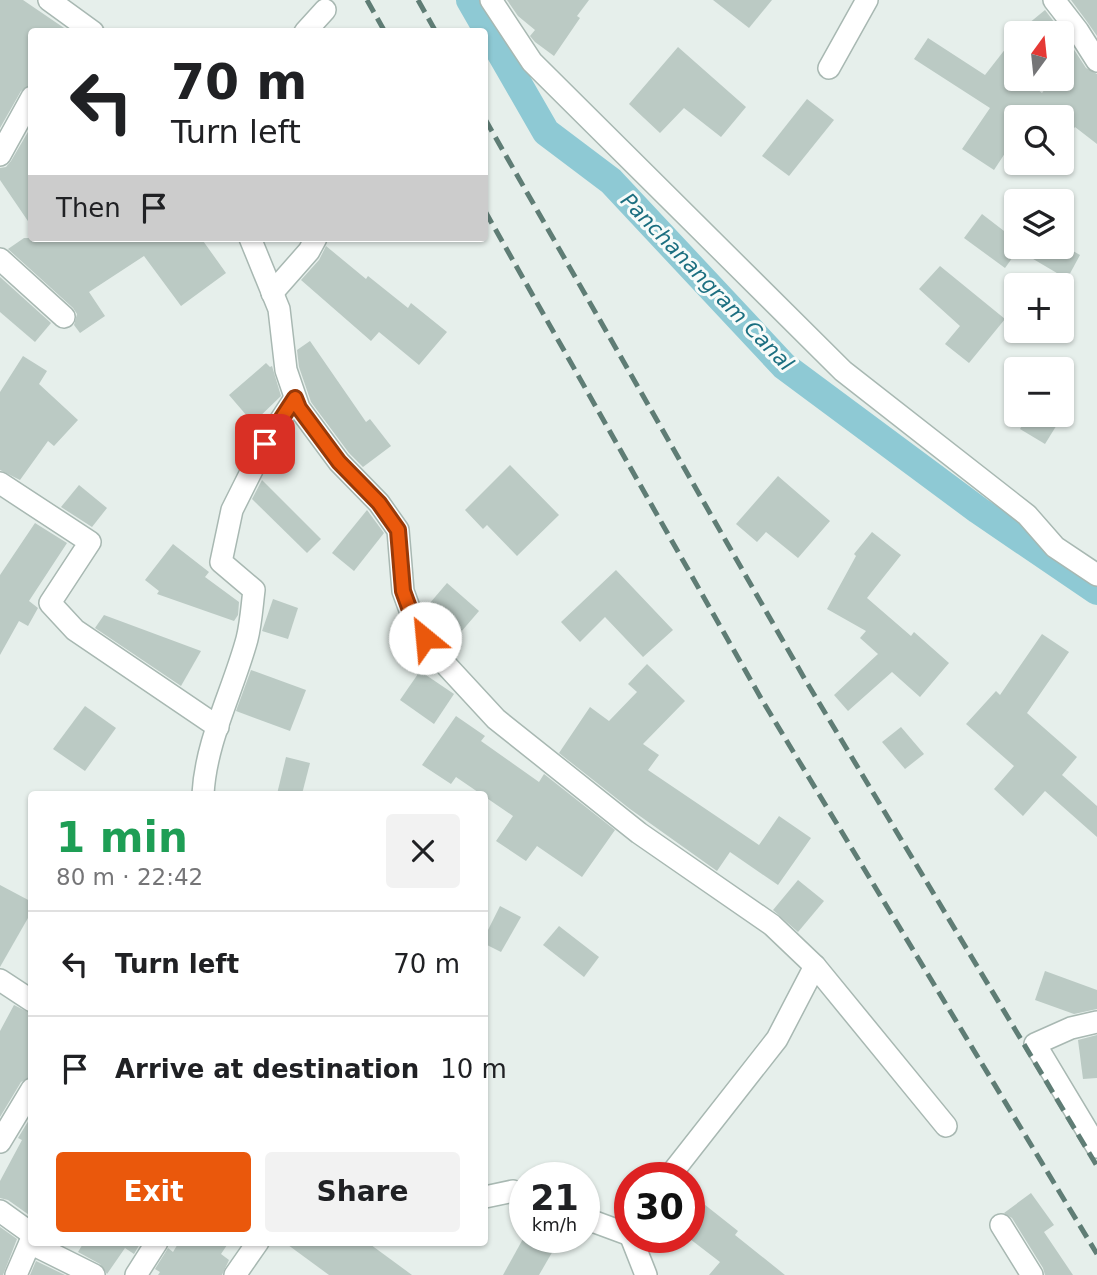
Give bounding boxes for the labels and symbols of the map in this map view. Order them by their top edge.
north arrow [1004,21,1074,91]
water label: Panchanangram Canal [616,188,798,376]
pin [235,414,295,474]
position arrow [388,601,462,675]
speed limit sign: 30 [614,1162,705,1253]

